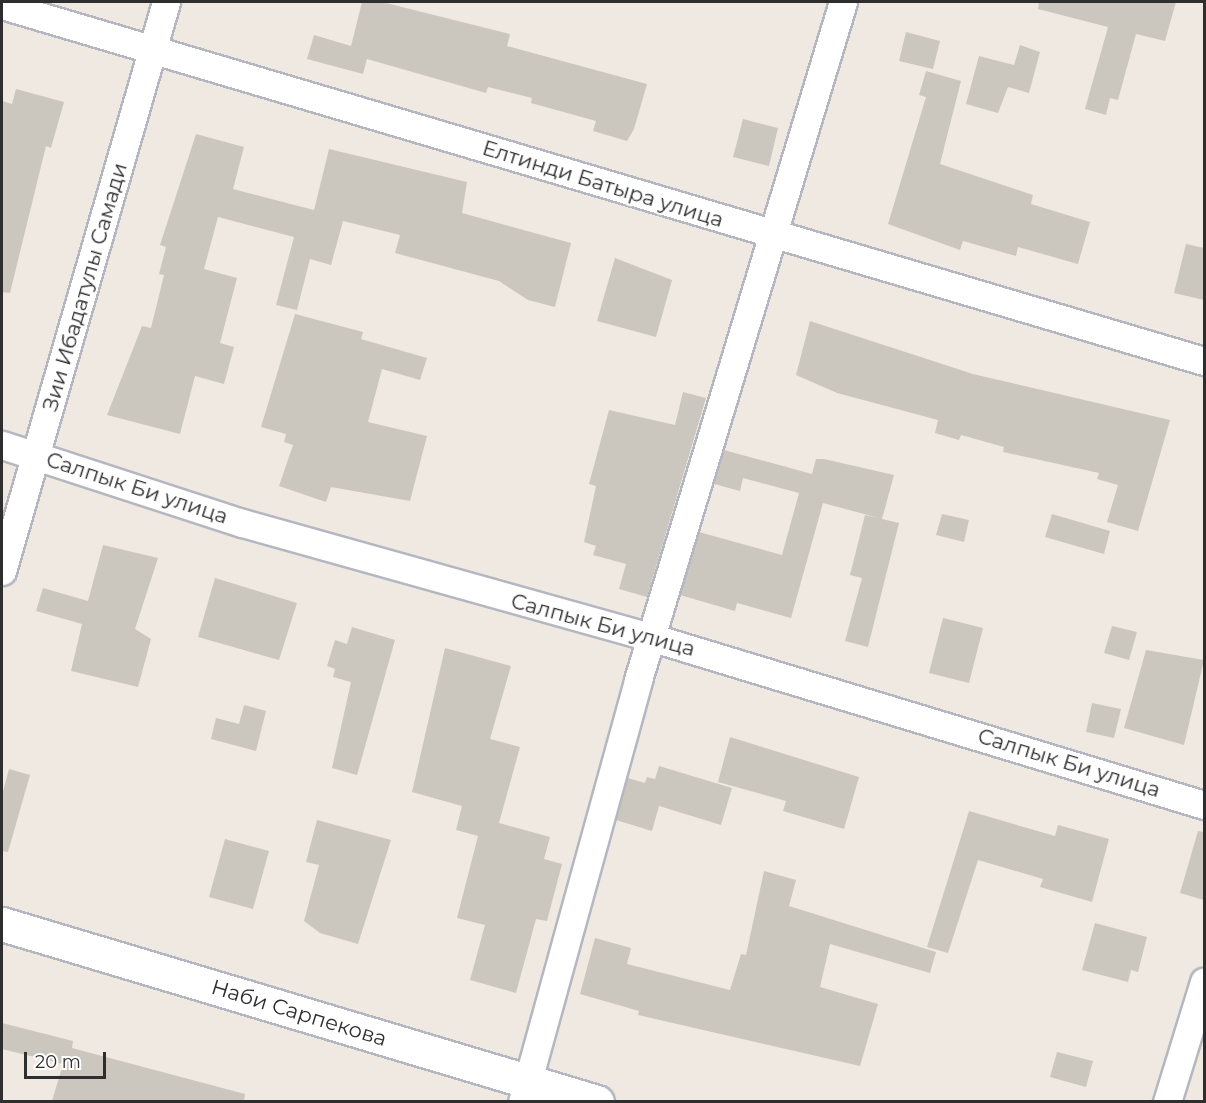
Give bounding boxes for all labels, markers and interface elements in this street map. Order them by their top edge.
street label: Елтинди Батыра улица [479,135,727,233]
street label: Зии Ибадатулы Самади [37,160,133,414]
street label: Салпык Би улица [43,447,231,529]
street label: Салпык Би улица [508,588,698,662]
street label: Салпык Би улица [975,723,1163,803]
street label: Наби Сарпекова [208,974,390,1052]
scale bar [27,1040,110,1078]
text: 20 m [35,1051,81,1073]

